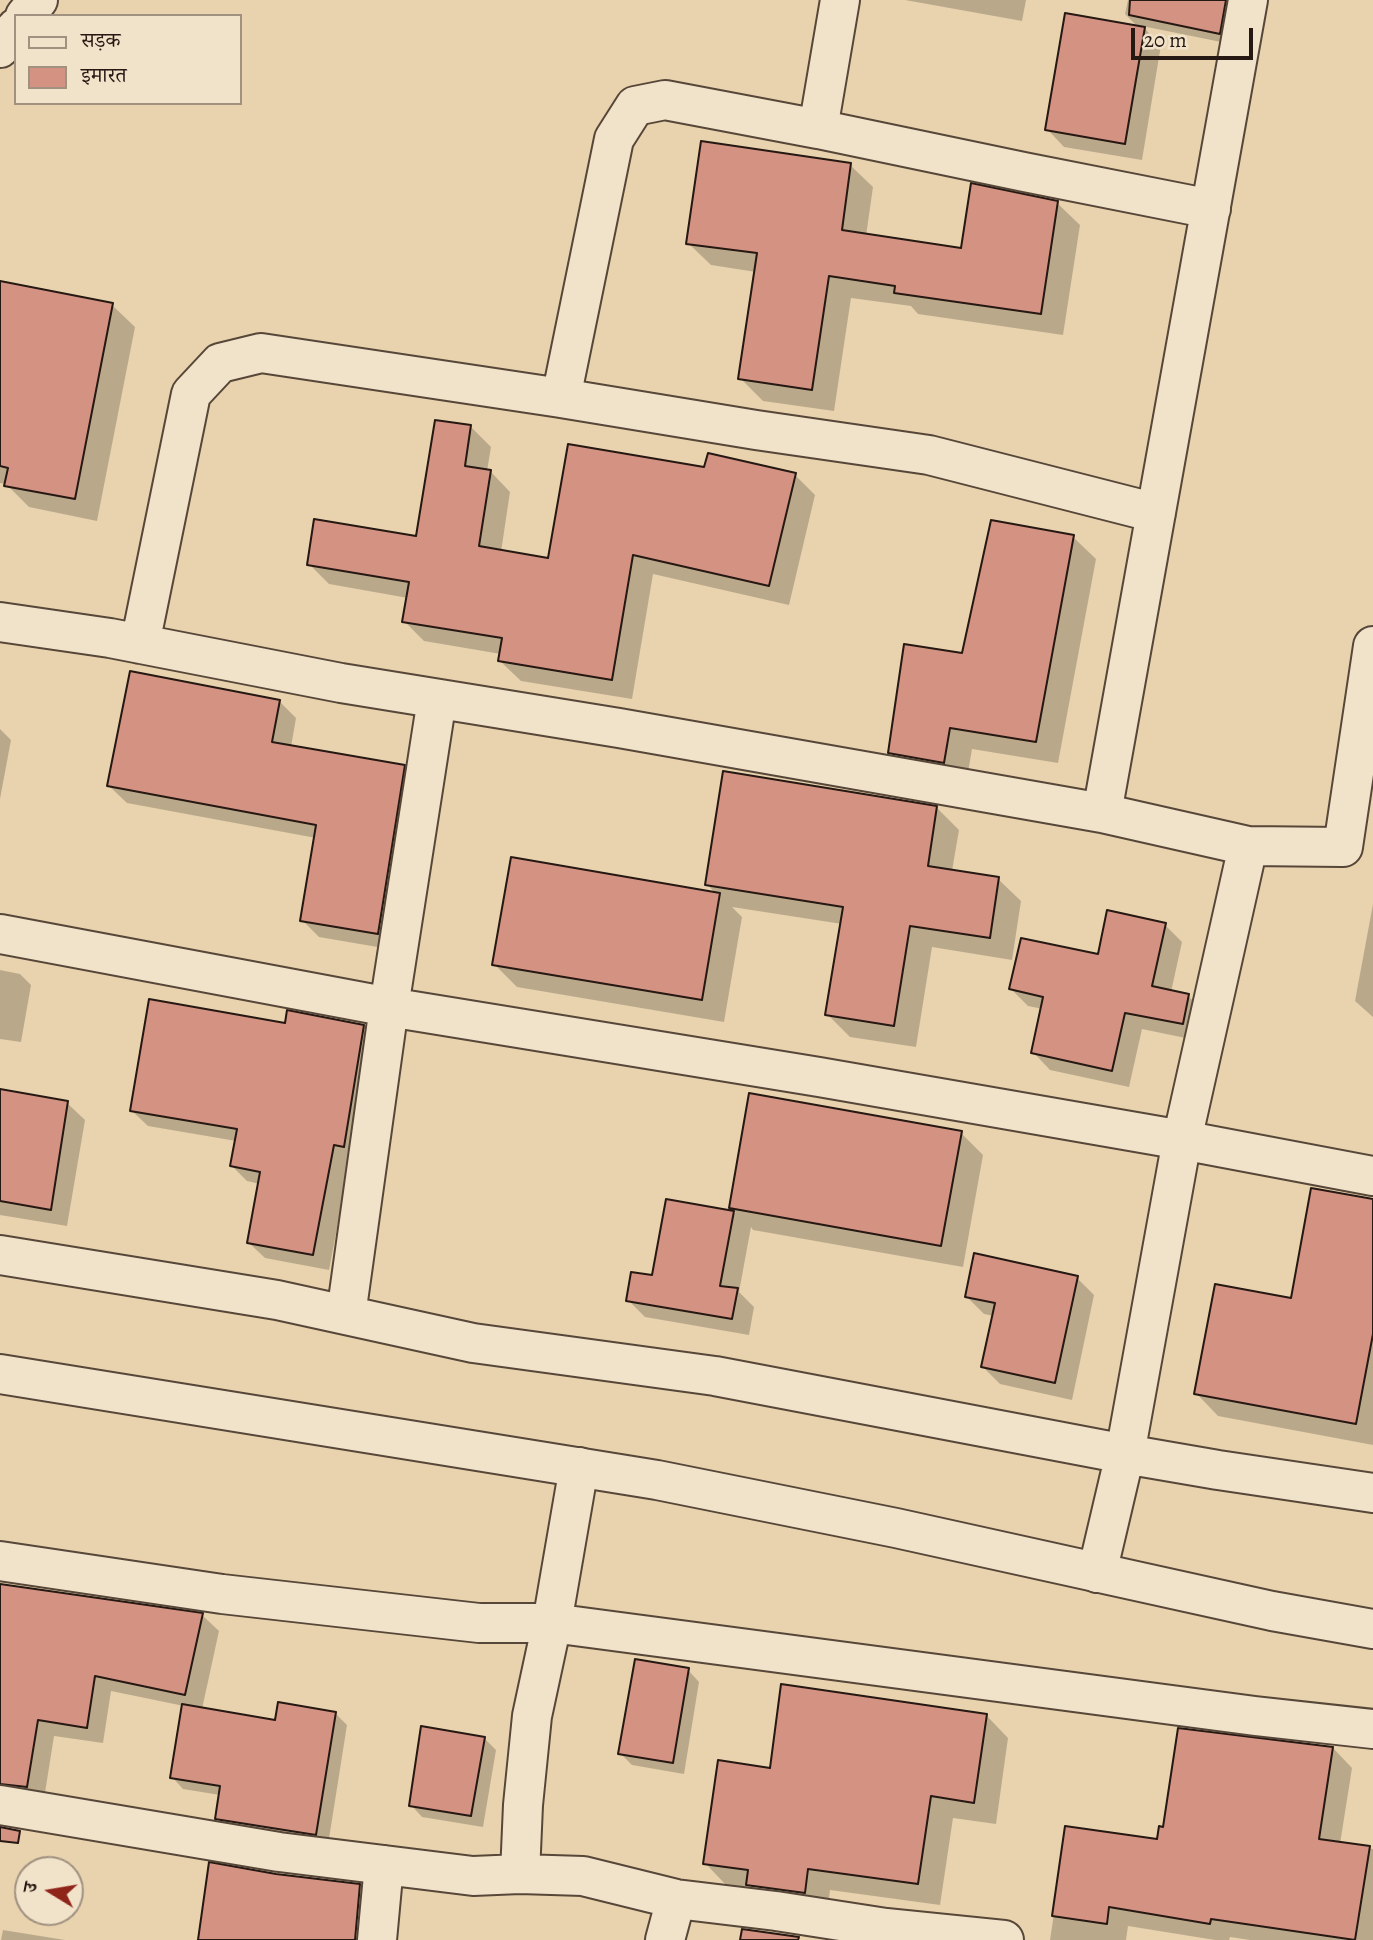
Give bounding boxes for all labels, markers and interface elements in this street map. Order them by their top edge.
legend [14,14,242,105]
scale bar [1135,14,1258,58]
text: सड़क [81,26,120,54]
text: 20 m [1144,26,1187,54]
text: इमारत [81,61,127,89]
north arrow [14,1856,84,1926]
text: उ [17,1880,44,1895]

